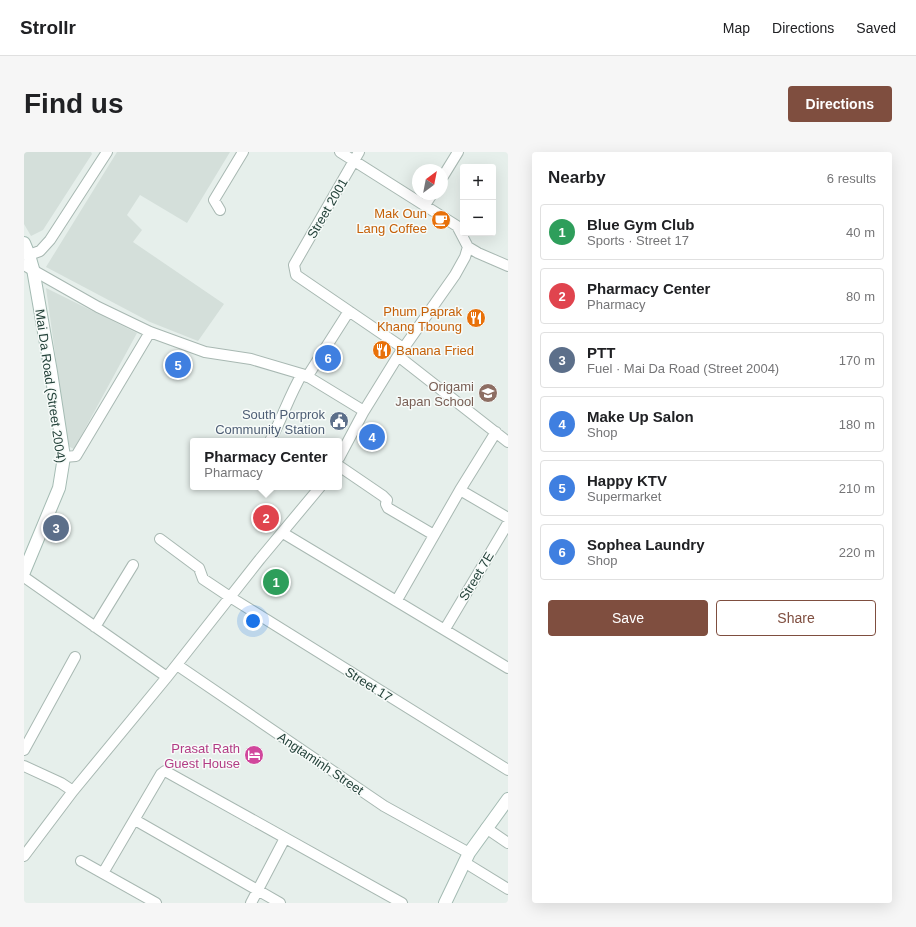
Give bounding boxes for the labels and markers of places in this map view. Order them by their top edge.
place label: Mak Oun Lang Coffee [356,206,427,236]
cafe icon: Mak Oun Lang Coffee [430,209,452,231]
place label: Phum Paprak Khang Tboung [377,304,462,334]
restaurant icon: Phum Paprak Khang Tboung [465,307,487,329]
restaurant icon: Banana Fried [371,339,393,361]
pin: 6 [315,343,341,373]
place label: Banana Fried [396,343,474,358]
pin: 5 [165,350,191,380]
place label: Origami Japan School [395,379,474,409]
school or university icon: Origami Japan School [477,382,499,404]
place label: South Porprok Community Station [215,407,325,437]
public building icon: South Porprok Community Station [328,410,350,432]
pin: 4 [359,422,385,452]
pin: 2 [253,503,279,533]
pin: 3 [43,513,69,543]
pin: 1 [263,567,289,597]
place label: Prasat Rath Guest House [164,741,240,771]
hotel icon: Prasat Rath Guest House [243,744,265,766]

